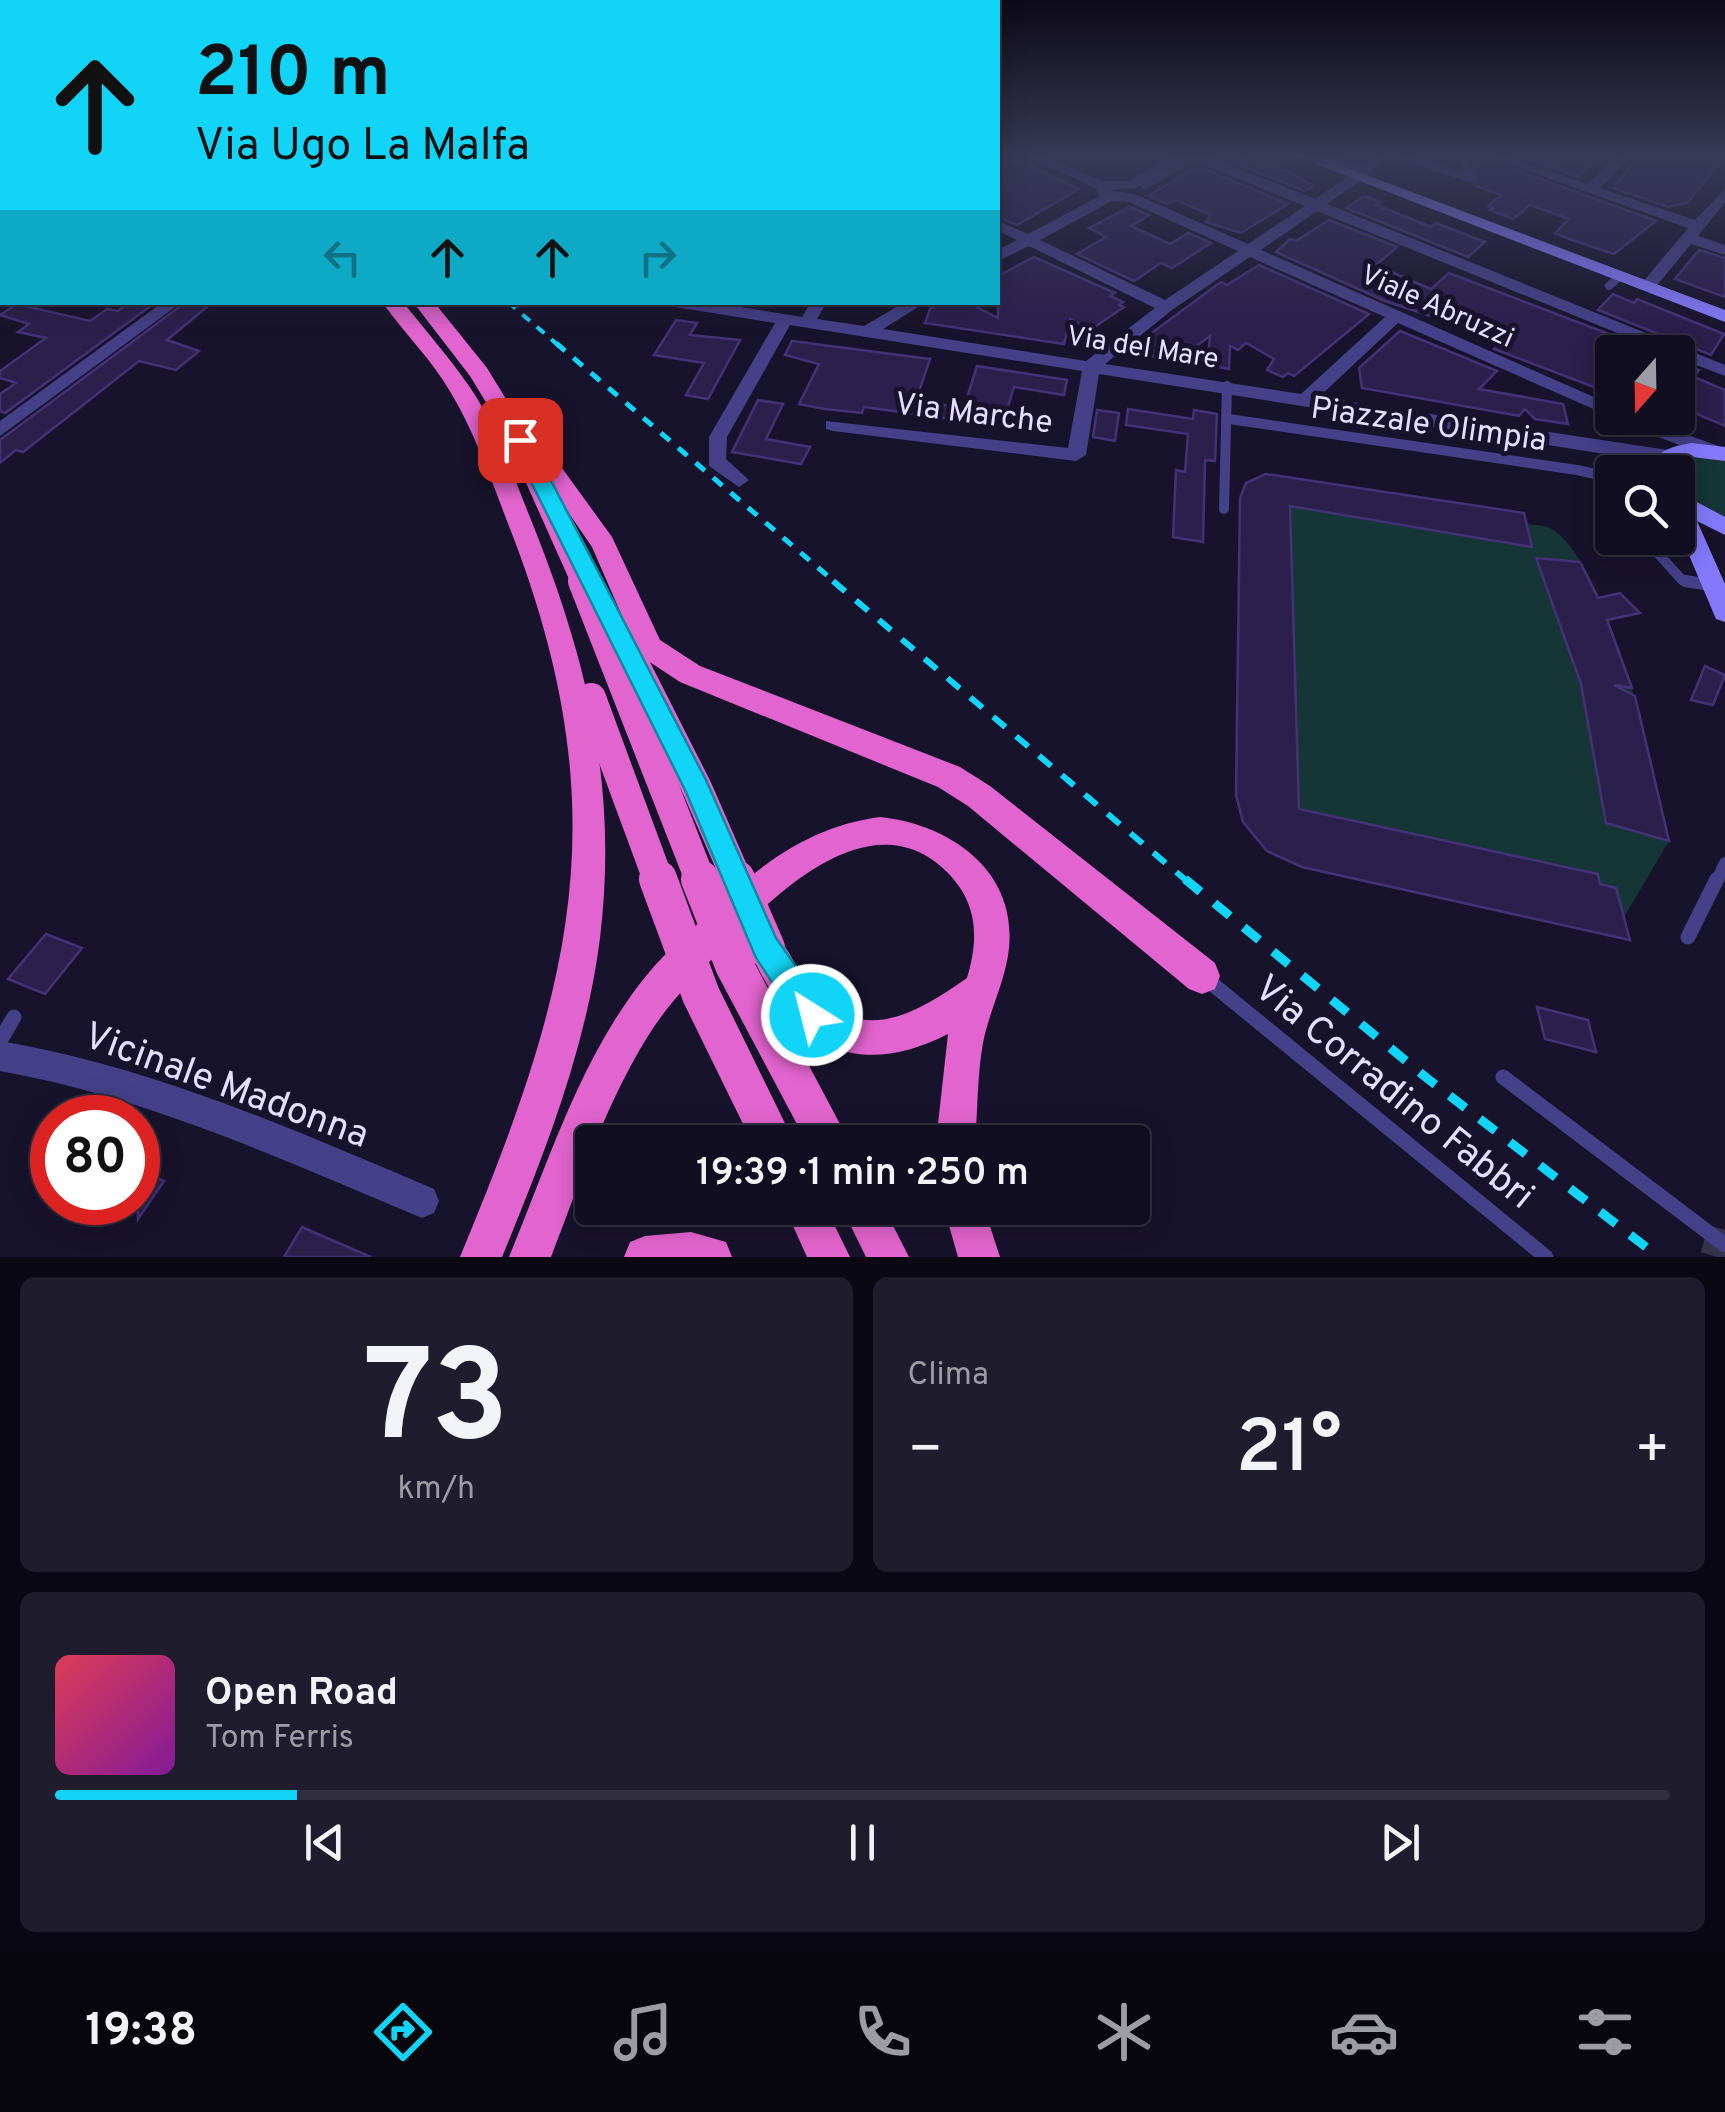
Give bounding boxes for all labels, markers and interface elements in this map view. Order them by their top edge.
text: 210 m [195,32,391,121]
icon: ahead [30,40,160,170]
text: Via Ugo La Malfa [195,119,530,176]
icon: left [315,230,370,285]
icon: ahead [420,230,475,285]
icon: ahead [525,230,580,285]
icon: right [630,230,685,285]
street label: Viale Abruzzi [1354,258,1519,358]
street label: Via del Mare [1064,319,1221,379]
north arrow [1595,335,1695,435]
map controls [1595,335,1695,555]
street label: Via Marche [892,385,1055,445]
street label: Piazzale Olimpia [1308,390,1549,462]
pin [478,398,563,483]
icon: arrive [493,413,548,468]
button: search [1595,455,1695,555]
position arrow [760,963,864,1067]
street label: Via Corradino Fabbri [1243,966,1543,1222]
street label: Vicinale Madonna [77,1013,375,1162]
speed limit sign: 80 [30,1095,160,1225]
text: 19:39 · 1 min · 250 m [696,1150,1029,1199]
text: 73 [363,1322,509,1487]
text: Clima [908,1356,989,1396]
text: 21° [1236,1404,1342,1499]
text: − [908,1417,943,1487]
text: + [1635,1417,1670,1487]
text: km/h [397,1470,475,1510]
text: Open Road [205,1670,398,1719]
text: Tom Ferris [205,1719,354,1759]
icon: previous [297,1815,352,1870]
icon: pause [835,1815,890,1870]
icon: next [1373,1815,1428,1870]
icon: directions [368,1997,438,2067]
icon: music [608,1997,678,2067]
icon: phone [848,1997,918,2067]
icon: climate [1089,1997,1159,2067]
icon: car [1329,1997,1399,2067]
icon: filters [1570,1997,1640,2067]
text: 19:38 [85,2004,197,2061]

